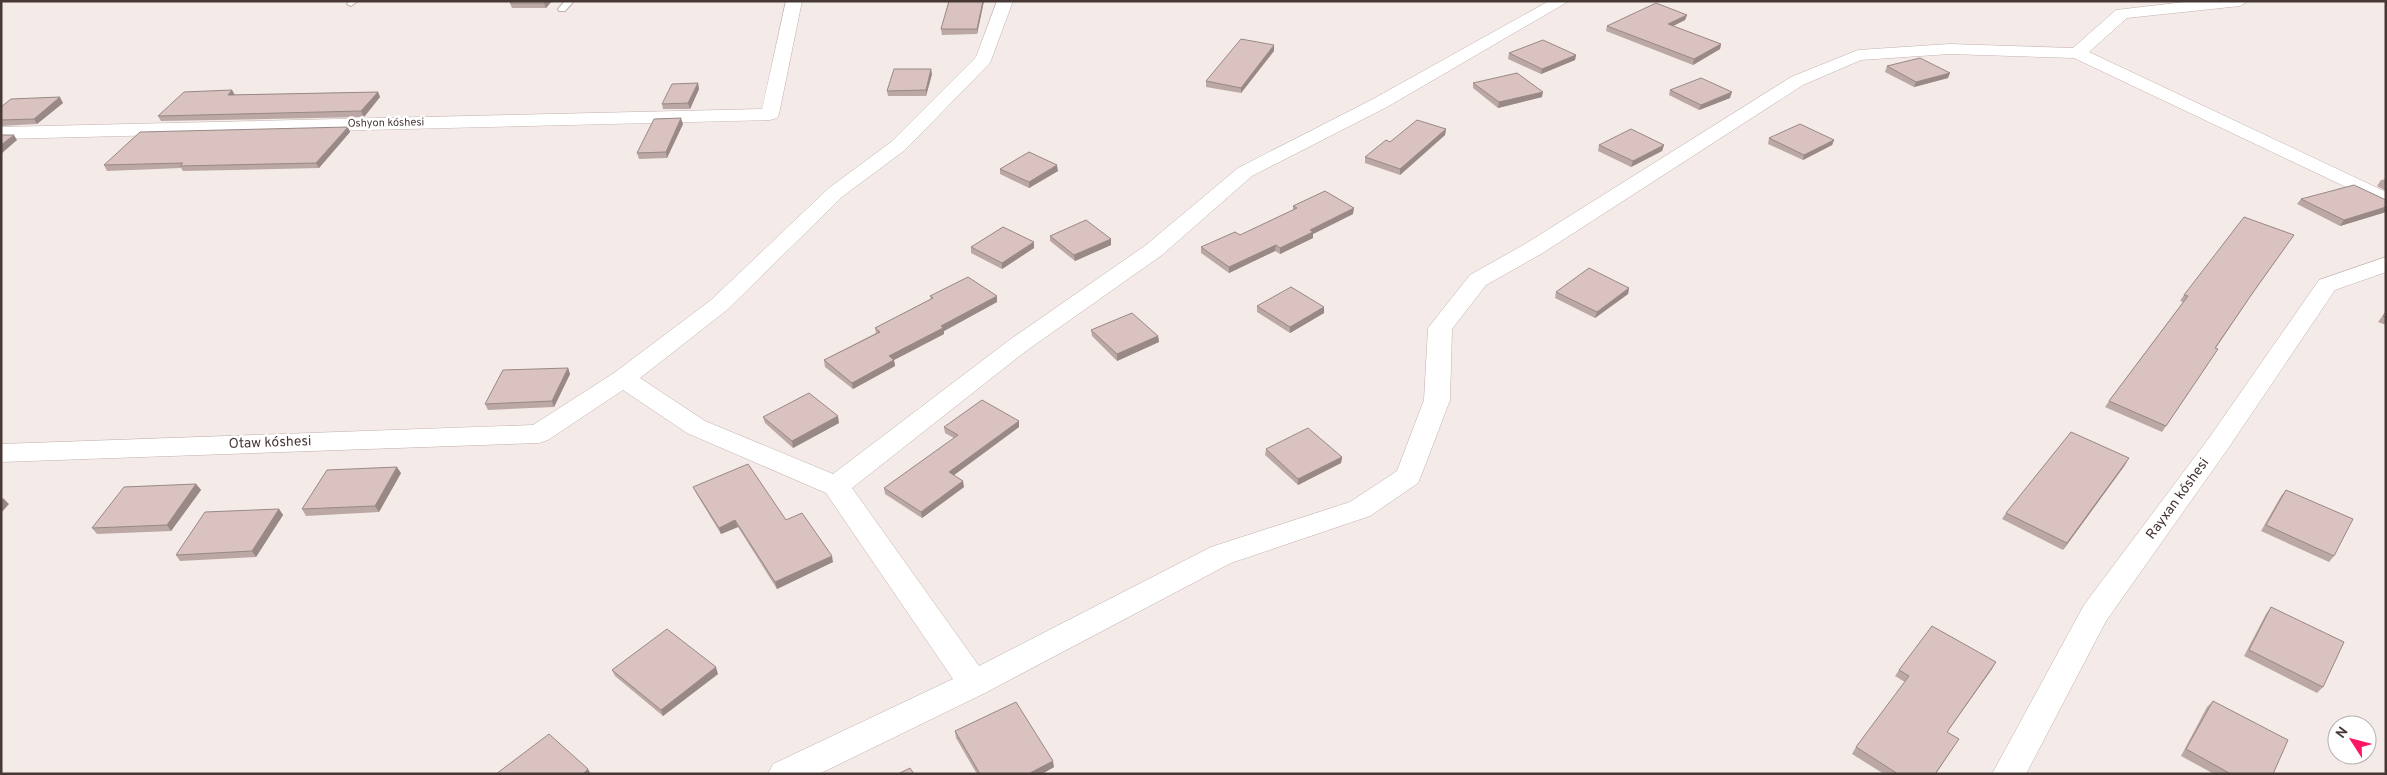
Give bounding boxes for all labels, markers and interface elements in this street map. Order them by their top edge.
street label: Oshyon kóshesi [348,115,424,131]
street label: Otaw kóshesi [228,433,312,453]
street label: Rayxan kóshesi [2143,455,2213,543]
north arrow [2327,715,2377,765]
text: N [2333,724,2353,742]

